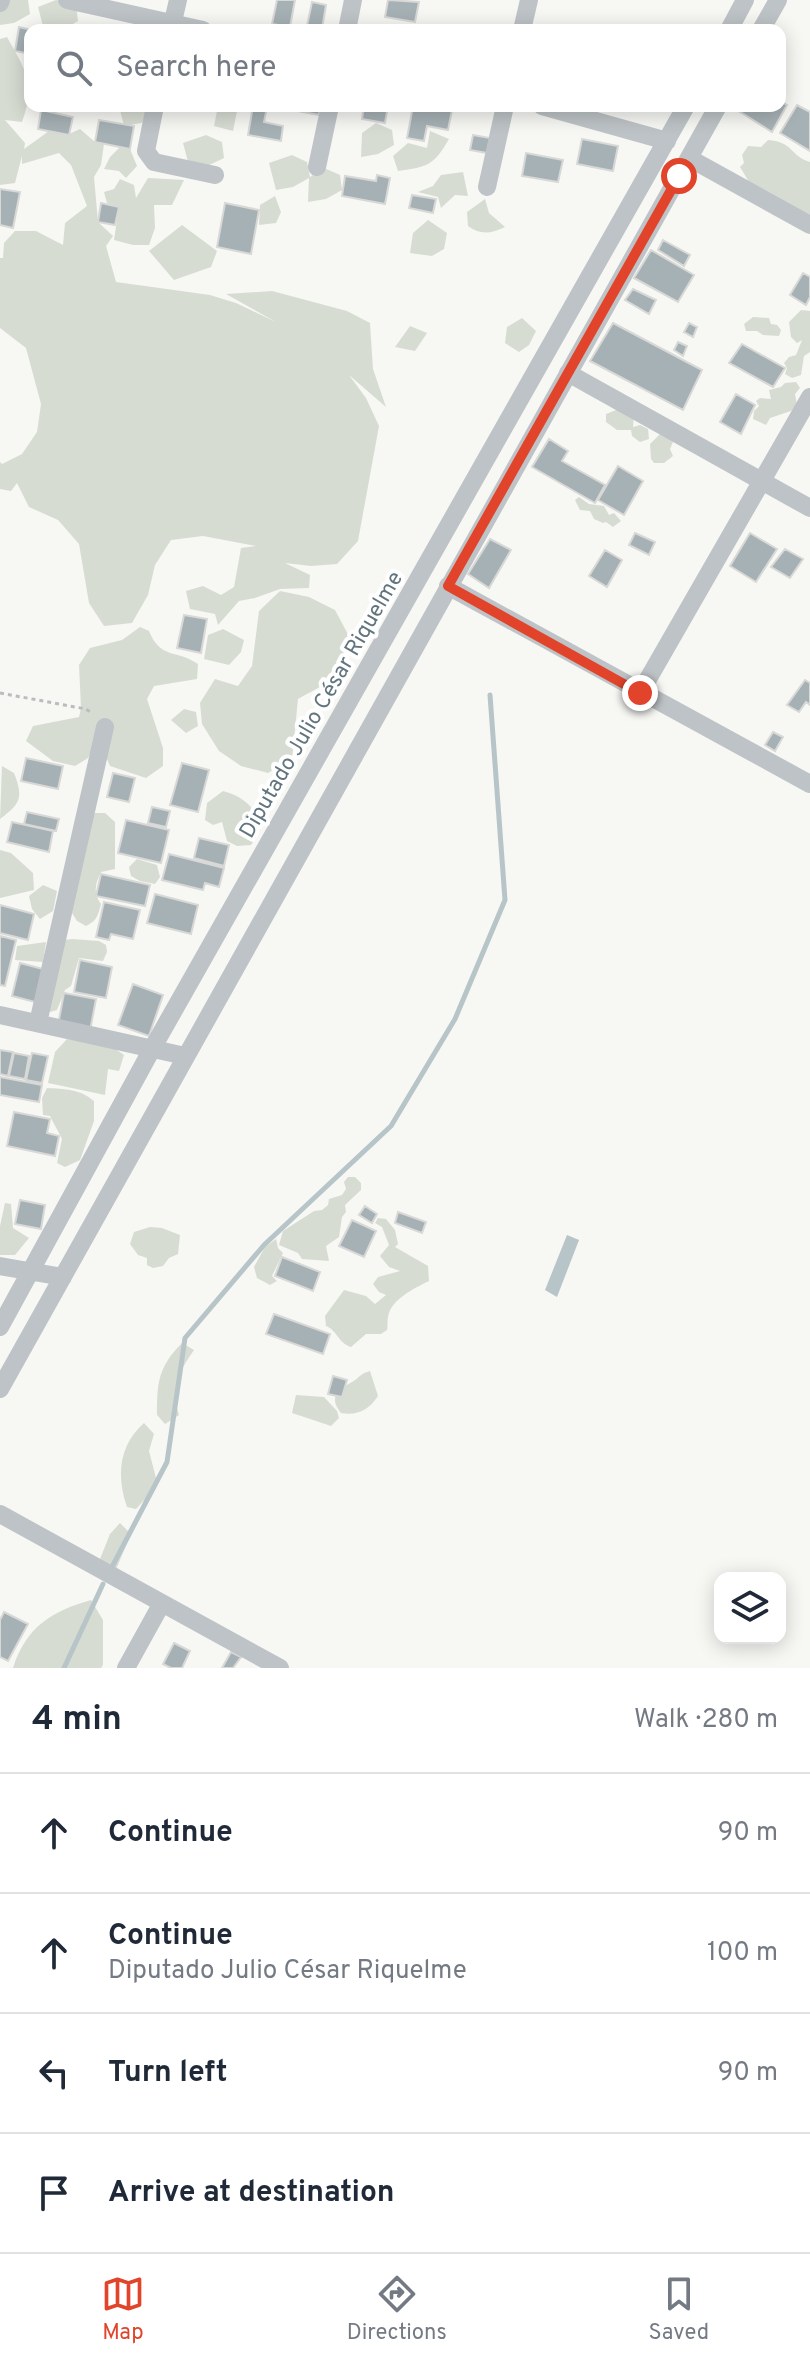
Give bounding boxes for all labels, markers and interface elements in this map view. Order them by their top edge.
search box [24,24,786,112]
icon: search [52,46,96,90]
text: Search here [116,50,276,87]
route start [661,158,697,194]
street label: Diputado Julio César Riquelme [235,567,410,843]
route end [622,675,658,711]
map controls [714,1572,786,1644]
button: layers [714,1572,786,1644]
text: 4 min [32,1699,122,1742]
text: Walk · 280 m [634,1704,778,1737]
icon: ahead [32,1811,76,1855]
text: Continue [108,1815,233,1852]
text: 90 m [718,1817,778,1850]
text: Continue [108,1918,233,1955]
icon: ahead [32,1931,76,1975]
text: 100 m [707,1937,778,1970]
text: Diputado Julio César Riquelme [108,1955,467,1988]
icon: left [32,2051,76,2095]
text: Turn left [108,2055,228,2092]
text: 90 m [718,2057,778,2090]
icon: arrive [32,2171,76,2215]
text: Arrive at destination [108,2175,394,2212]
tab: Map [101,2272,145,2347]
tab: Directions [347,2272,447,2347]
tab: Saved [649,2272,709,2347]

